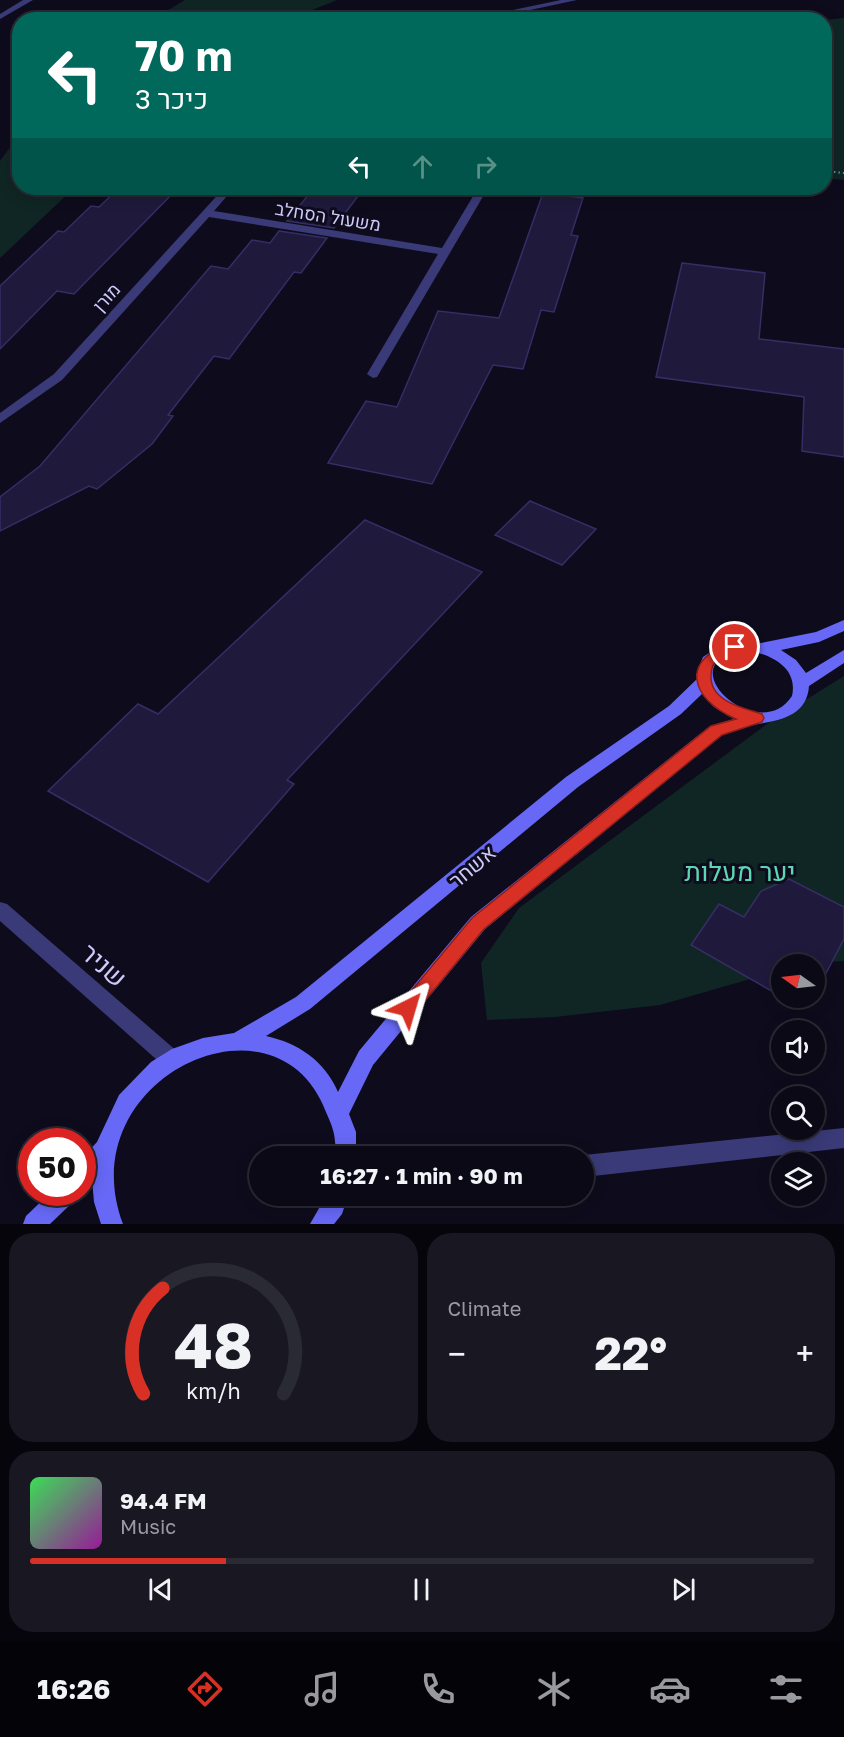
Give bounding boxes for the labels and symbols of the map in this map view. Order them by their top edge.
street label: משעול הסחלב [273,197,383,235]
street label: מורן [88,278,124,316]
pin [709,621,760,672]
street label: אשחר [443,839,501,893]
park label: יער מעלות [685,856,795,887]
street label: שניר [75,937,133,993]
north arrow [771,954,825,1008]
position arrow [376,976,440,1040]
speed limit sign: 50 [18,1128,96,1206]

